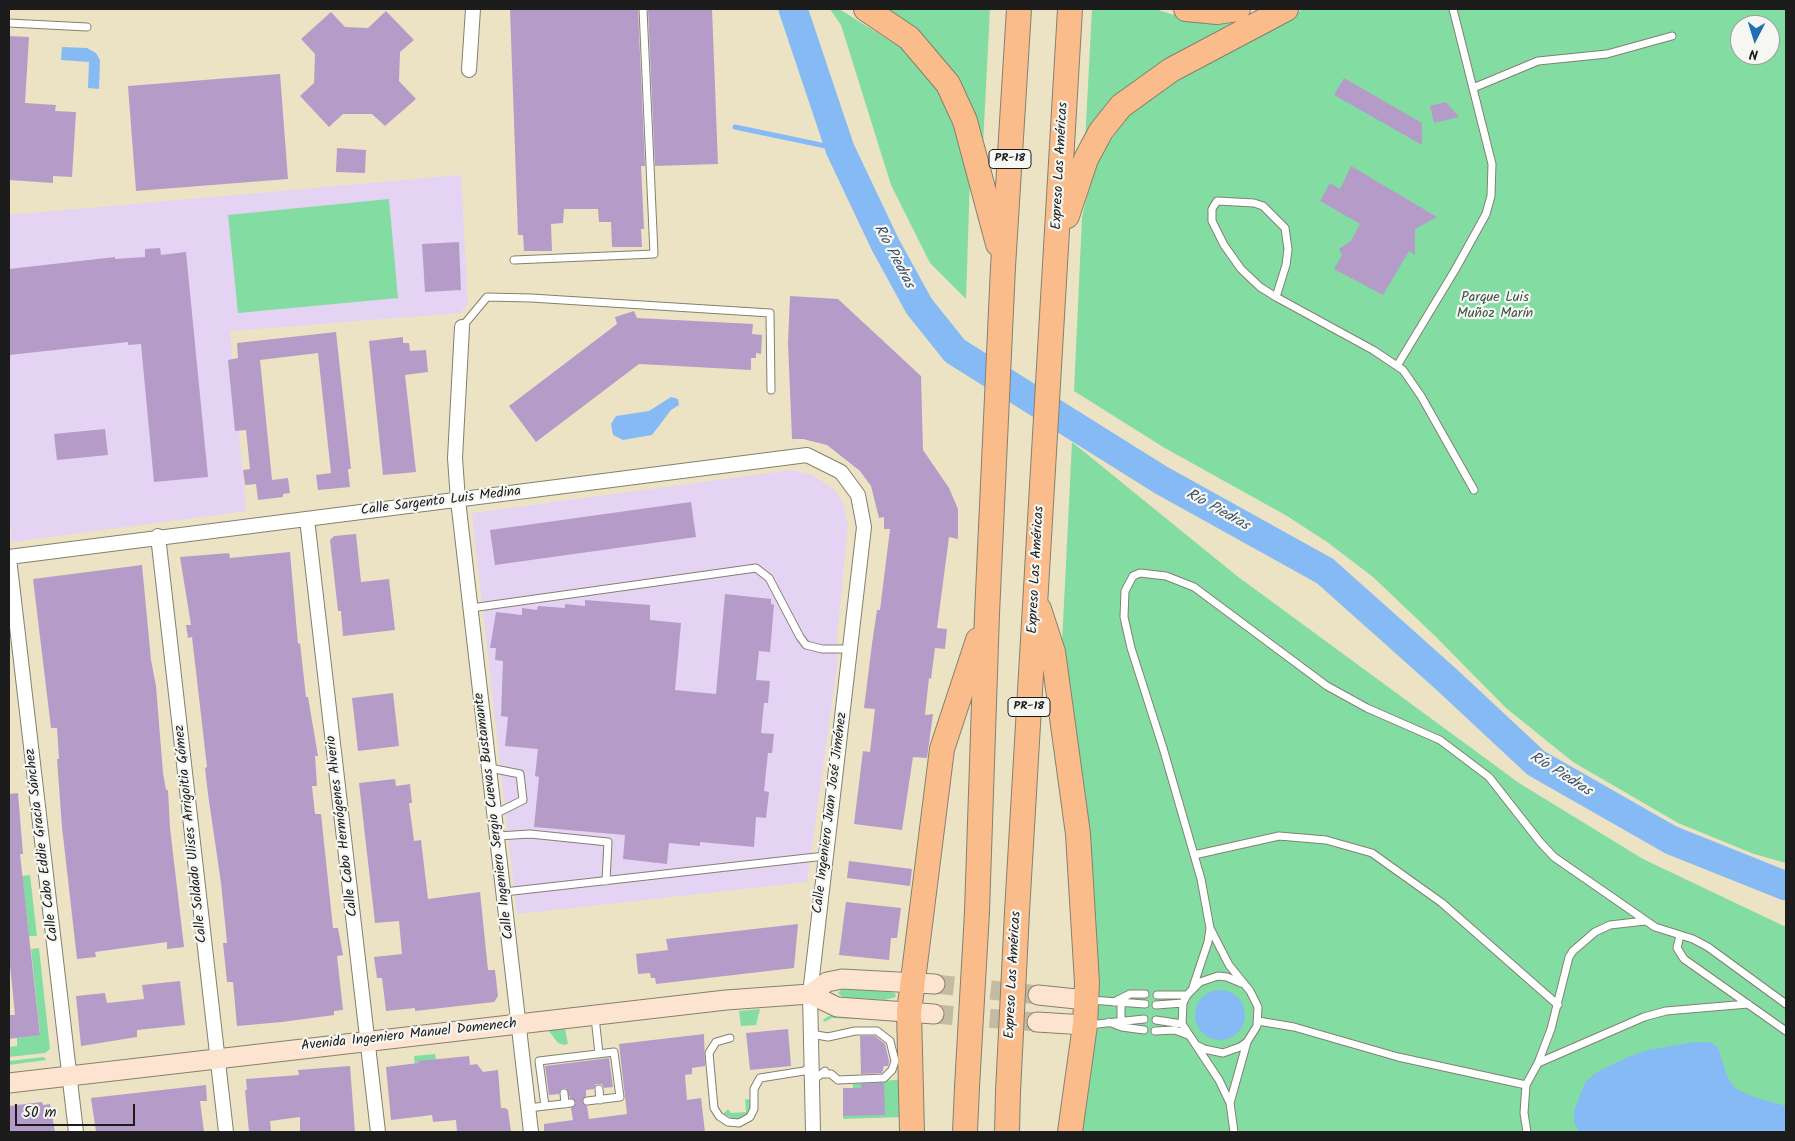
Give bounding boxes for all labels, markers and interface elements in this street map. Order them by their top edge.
north arrow [1730,15,1780,65]
text: N [1748,43,1759,65]
street label: Expreso Las Américas [1049,102,1073,230]
road number: PR-18 [989,150,1031,168]
water label: Río Piedras [869,222,917,292]
park label: Parque Luis Muñoz Marín [1457,291,1533,324]
street label: Calle Sargento Luis Medina [360,484,522,520]
water label: Río Piedras [1182,486,1252,536]
street label: Expreso Las Américas [1025,506,1049,634]
street label: Calle Ingeniero Sergio Cuevas Bustamante [472,692,518,940]
road number: PR-18 [1008,698,1050,716]
street label: Calle Ingeniero Juan José Jiménez [810,711,852,915]
street label: Calle Soldado Ulises Arrigoitia Gómez [172,724,212,944]
street label: Calle Cabo Hermógenes Alverio [324,734,362,918]
street label: Calle Cabo Eddie Gracia Sánchez [23,747,63,943]
water label: Río Piedras [1526,749,1594,801]
street label: Expreso Las Américas [1002,911,1026,1039]
street label: Avenida Ingeniero Manuel Domenech [300,1016,518,1056]
scale bar [18,1094,138,1126]
text: 50 m [23,1101,57,1125]

